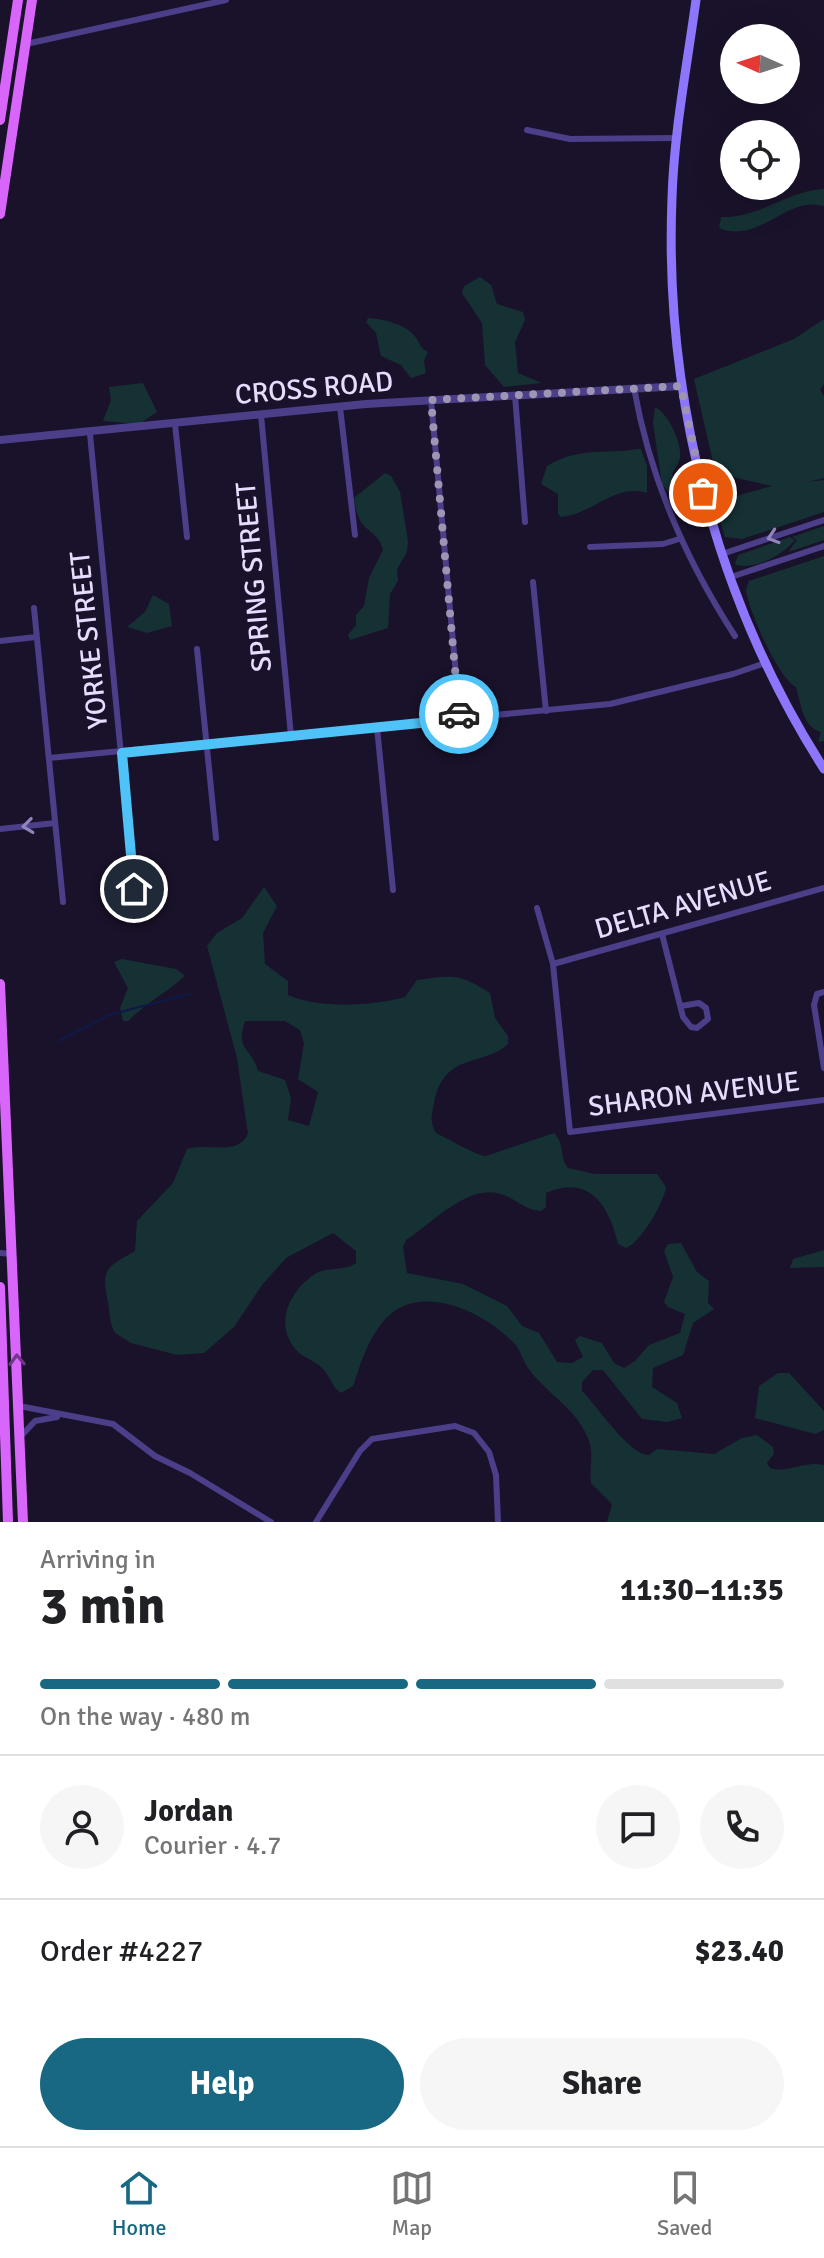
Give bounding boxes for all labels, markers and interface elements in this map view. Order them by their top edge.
north arrow [720,24,800,104]
map controls [720,24,800,200]
button: locate [720,120,800,200]
street label: CROSS ROAD [233,364,395,412]
pin [669,459,737,527]
icon: bag [681,471,725,515]
street label: SPRING STREET [229,480,279,673]
one-way arrow [767,527,781,543]
street label: YORKE STREET [63,549,115,730]
courier [419,674,499,754]
icon: car [437,692,481,736]
one-way arrow [21,817,35,834]
pin [100,855,168,923]
street label: DELTA AVENUE [591,864,775,946]
icon: home [112,867,156,911]
street label: SHARON AVENUE [586,1064,802,1124]
one-way arrow [9,1353,26,1366]
text: Arriving in [40,1544,156,1576]
text: 11:30–11:35 [620,1572,784,1609]
text: 3 min [40,1574,166,1638]
text: On the way · 480 m [40,1701,250,1733]
button: person [40,1785,124,1869]
button: chat [596,1785,680,1869]
button: phone [700,1785,784,1869]
text: Jordan [144,1793,233,1830]
text: Courier · 4.7 [144,1830,281,1862]
text: Order #4227 [40,1933,203,1970]
text: $23.40 [694,1933,784,1970]
button: Help [40,2038,404,2130]
button: Share [420,2038,784,2130]
tab: Home [112,2166,166,2241]
tab: Map [390,2166,434,2241]
tab: Saved [657,2166,712,2241]

